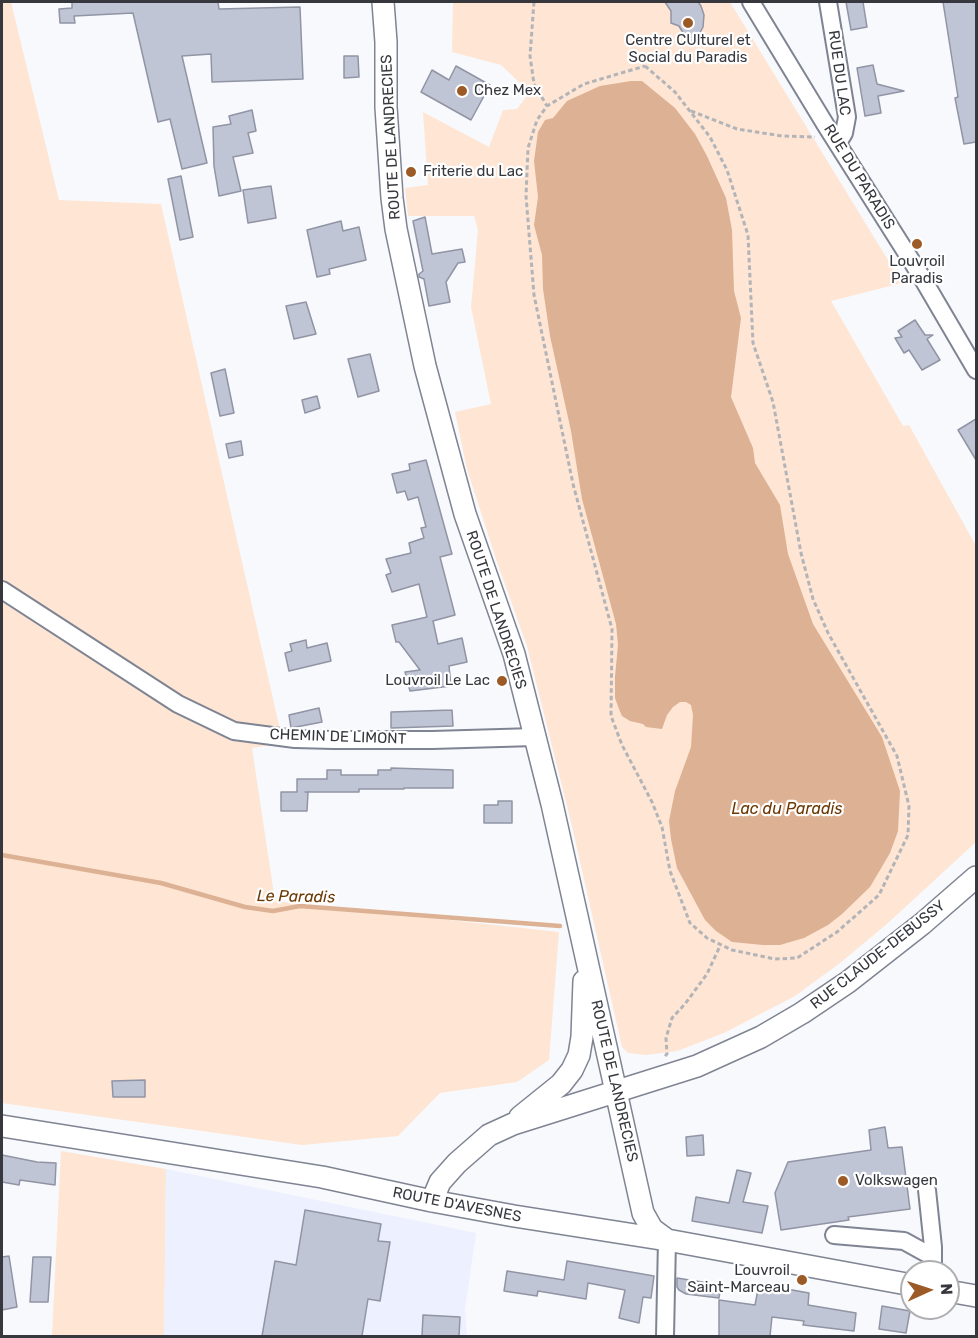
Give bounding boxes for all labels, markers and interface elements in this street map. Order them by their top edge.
marker: Centre CUlturel et Social du Paradis [681,16,695,30]
street label: RUE DU LAC [824,29,854,117]
place label: Centre CUlturel et Social du Paradis [625,32,751,67]
street label: ROUTE DE LANDRECIES [378,54,404,220]
place label: Chez Mex [474,82,541,100]
marker: Chez Mex [455,84,469,98]
street label: RUE DU PARADIS [819,121,899,233]
place label: Friterie du Lac [423,163,523,181]
marker: Friterie du Lac [404,165,418,179]
marker: Louvroil Paradis [910,237,924,251]
place label: Louvroil Paradis [889,253,945,288]
street label: ROUTE DE LANDRECIES [462,528,530,692]
place label: Louvroil Le Lac [385,672,490,690]
marker: Louvroil Le Lac [495,674,509,688]
street label: CHEMIN DE LIMONT [269,726,407,748]
water label: Lac du Paradis [732,799,842,819]
water label: Le Paradis [257,887,335,907]
street label: RUE CLAUDE-DEBUSSY [807,897,949,1013]
street label: ROUTE DE LANDRECIES [587,998,641,1164]
place label: Volkswagen [855,1172,938,1190]
marker: Volkswagen [836,1174,850,1188]
street label: ROUTE D'AVESNES [391,1184,523,1226]
north arrow [900,1260,960,1320]
place label: Louvroil Saint-Marceau [687,1262,790,1297]
marker: Louvroil Saint-Marceau [795,1273,809,1287]
text: N [937,1283,956,1295]

